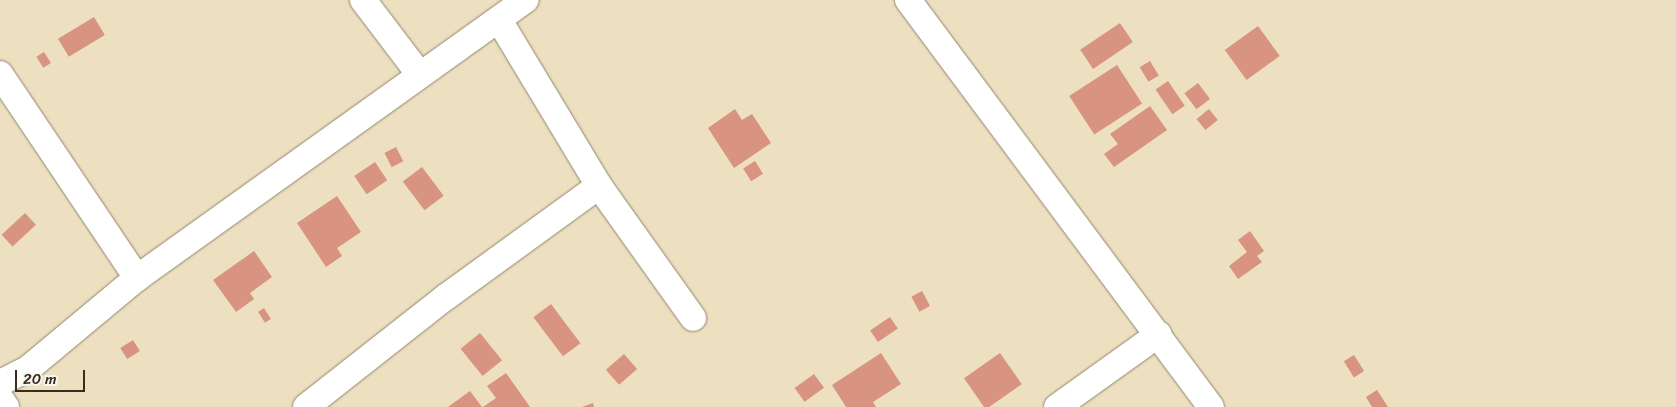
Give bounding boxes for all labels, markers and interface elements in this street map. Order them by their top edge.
scale bar [18,360,88,392]
text: 20 m [23,366,57,392]

